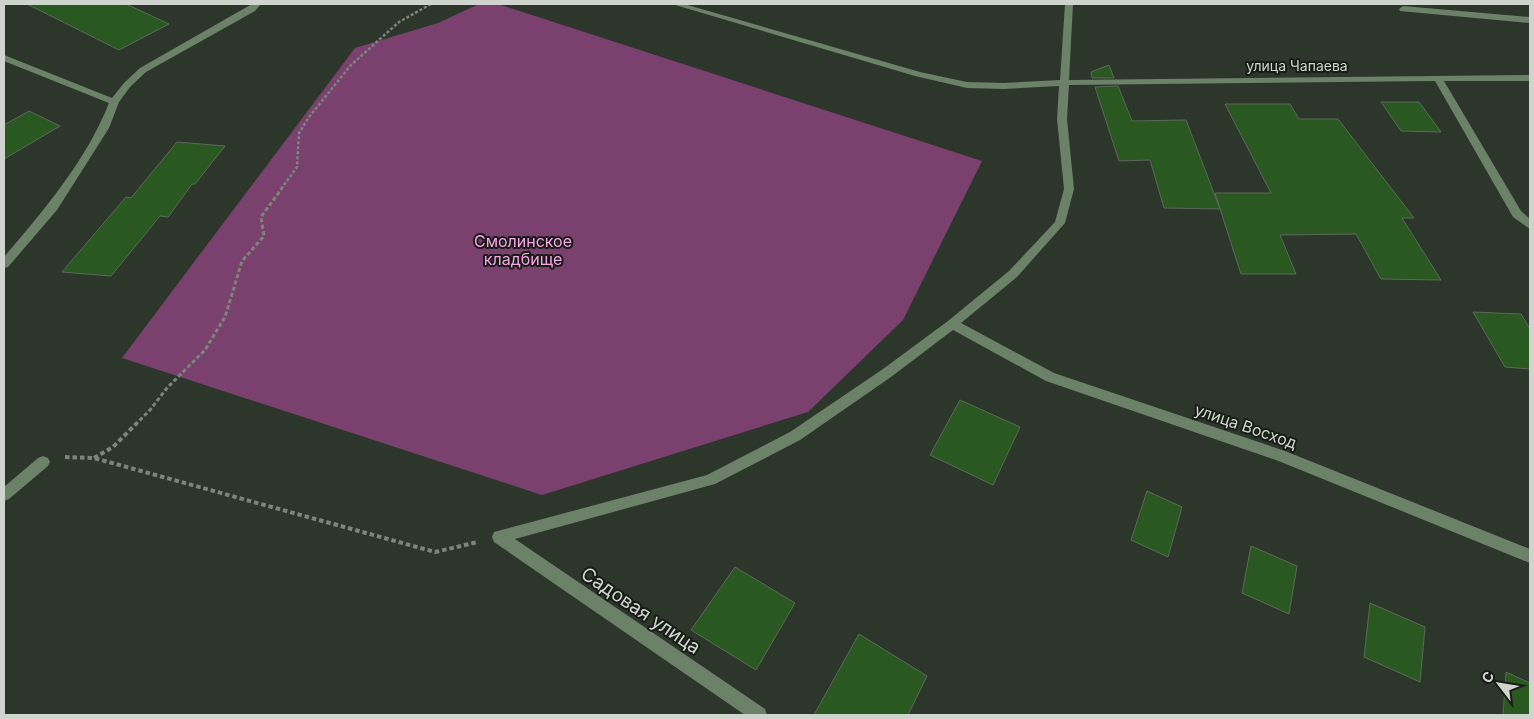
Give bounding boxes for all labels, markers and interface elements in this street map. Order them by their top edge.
street label: улица Чапаева [1246,57,1348,74]
park label: Смолинское кладбище [474,231,572,269]
street label: улица Восход [1192,399,1300,453]
street label: Садовая улица [577,562,705,659]
north arrow [1474,659,1524,709]
text: С [1477,668,1497,686]

